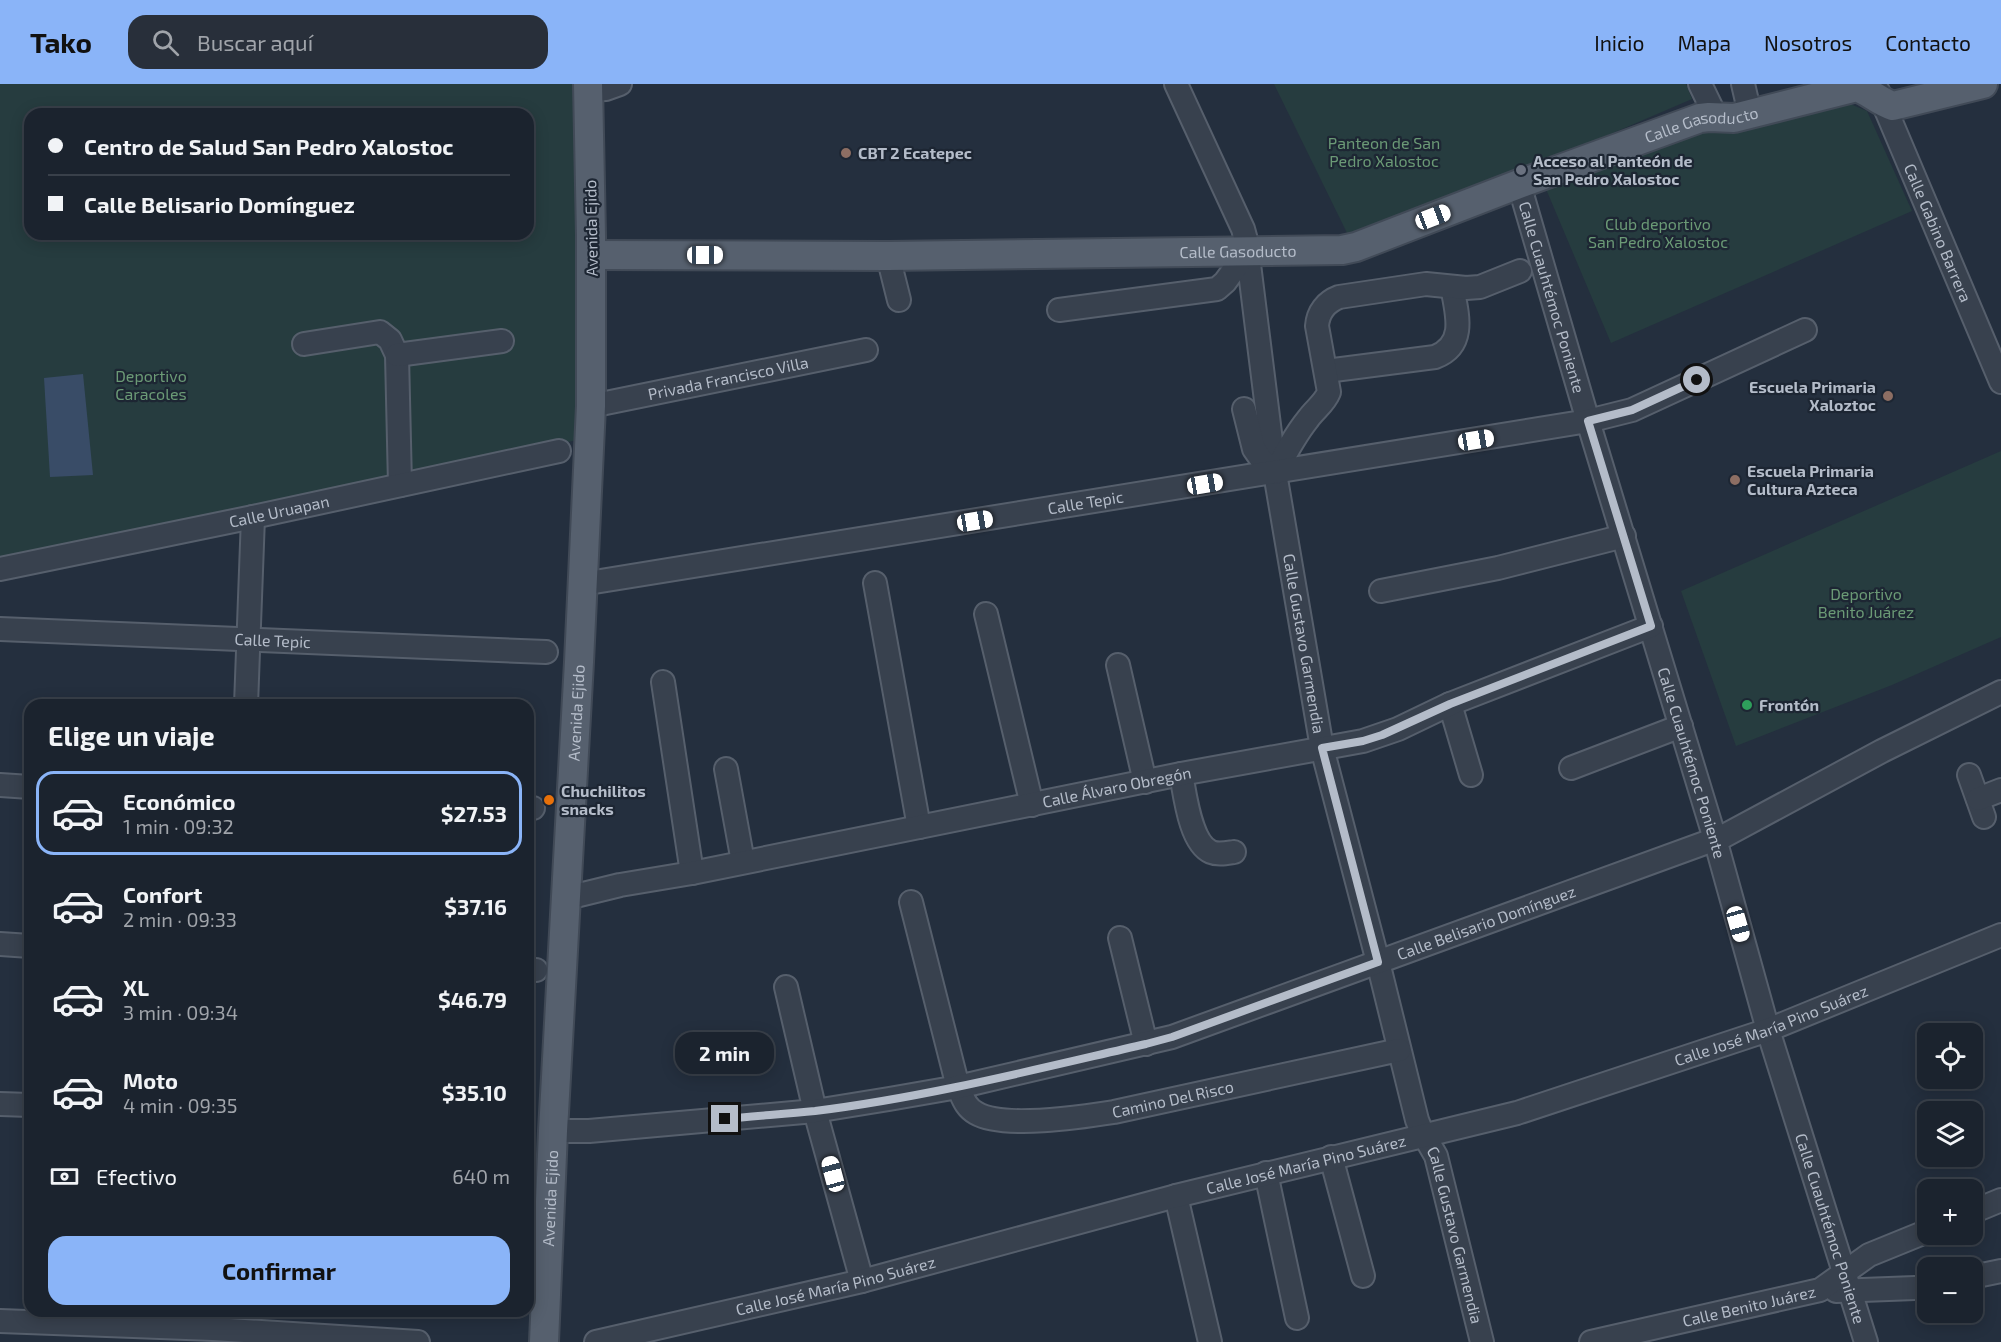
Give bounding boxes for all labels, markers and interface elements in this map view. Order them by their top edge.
search box [128,15,548,69]
text: Tako [30,25,92,59]
icon: search [149,26,182,59]
text: Buscar aquí [197,29,313,55]
text: Inicio [1594,30,1644,55]
text: Mapa [1677,30,1731,55]
text: Nosotros [1764,30,1852,55]
text: Contacto [1885,30,1971,55]
street label: Calle Gasoducto [1642,102,1760,146]
text: Centro de Salud San Pedro Xalostoc [84,133,454,159]
park label: Panteon de San Pedro Xalostoc [1328,133,1440,170]
place label: CBT 2 Ecatepec [858,143,972,162]
marker: CBT 2 Ecatepec [839,146,853,160]
place label: Acceso al Panteón de San Pedro Xalostoc [1533,151,1693,188]
street label: Calle Gabino Barrera [1901,160,1976,305]
marker: Acceso al Panteón de San Pedro Xalostoc [1514,163,1528,177]
street label: Avenida Ejido [580,180,602,276]
text: Calle Belisario Domínguez [84,191,355,217]
street label: Calle Cuauhtémoc Poniente [1516,199,1589,395]
car [1413,202,1453,232]
park label: Club deportivo San Pedro Xalostoc [1588,214,1728,251]
street label: Calle Gasoducto [1179,241,1297,261]
car [687,246,723,264]
street label: Privada Francisco Villa [646,352,810,403]
park label: Deportivo Caracoles [115,366,187,403]
route start [1683,366,1710,393]
place label: Escuela Primaria Xaloztoc [1749,377,1876,414]
marker: Escuela Primaria Xaloztoc [1881,389,1895,403]
car [1457,428,1495,452]
place label: Escuela Primaria Cultura Azteca [1747,461,1874,498]
car [1186,472,1224,496]
marker: Escuela Primaria Cultura Azteca [1728,473,1742,487]
street label: Calle Tepic [1046,486,1125,517]
street label: Calle Uruapan [227,491,331,531]
car [956,509,994,533]
street label: Calle Gustavo Garmendia [1280,552,1329,735]
park label: Deportivo Benito Juárez [1818,584,1914,621]
street label: Calle Tepic [234,629,312,651]
street label: Avenida Ejido [564,664,588,762]
street label: Calle Cuauhtémoc Poniente [1654,665,1730,860]
place label: Frontón [1759,695,1819,714]
marker: Frontón [1740,698,1754,712]
text: Elige un viaje [48,719,215,751]
street label: Calle Álvaro Obregón [1041,762,1193,811]
place label: Chuchilitos snacks [561,781,646,818]
icon: car [51,786,105,840]
text: Económico [123,788,235,814]
marker: Chuchilitos snacks [542,793,556,807]
text: $27.53 [441,800,507,826]
text: 1 min · 09:32 [123,814,234,838]
icon: car [51,879,105,933]
text: Confort [123,881,202,907]
street label: Calle Belisario Domínguez [1394,881,1578,963]
text: $37.16 [444,893,507,919]
car [1724,904,1752,944]
text: 2 min · 09:33 [123,907,237,931]
icon: car [51,972,105,1026]
text: XL [123,974,149,1000]
street label: Calle José María Pino Suárez [1672,980,1870,1069]
text: $46.79 [438,986,507,1012]
text: 3 min · 09:34 [123,1000,238,1024]
map controls [1917,1023,1983,1323]
button: locate [1917,1023,1983,1089]
callout: 2 min [676,1032,774,1074]
text: 2 min [699,1041,750,1065]
icon: car [51,1065,105,1119]
text: Moto [123,1067,178,1093]
street label: Camino Del Risco [1110,1076,1235,1121]
text: $35.10 [442,1079,507,1105]
text: 4 min · 09:35 [123,1093,238,1117]
button: layers [1917,1101,1983,1167]
route end [711,1105,738,1132]
street label: Calle José María Pino Suárez [1204,1130,1408,1197]
street label: Calle Cuauhtémoc Poniente [1792,1131,1870,1326]
street label: Calle Gustavo Garmendia [1423,1143,1487,1325]
street label: Avenida Ejido [538,1149,561,1247]
car [820,1154,846,1194]
icon: cash [48,1160,81,1193]
text: Efectivo [96,1163,177,1189]
text: 640 m [452,1164,510,1188]
button: + [1917,1179,1983,1245]
button: Confirmar [48,1236,510,1305]
street label: Calle José María Pino Suárez [734,1252,937,1319]
button: − [1917,1257,1983,1323]
street label: Calle Benito Juárez [1680,1281,1817,1330]

